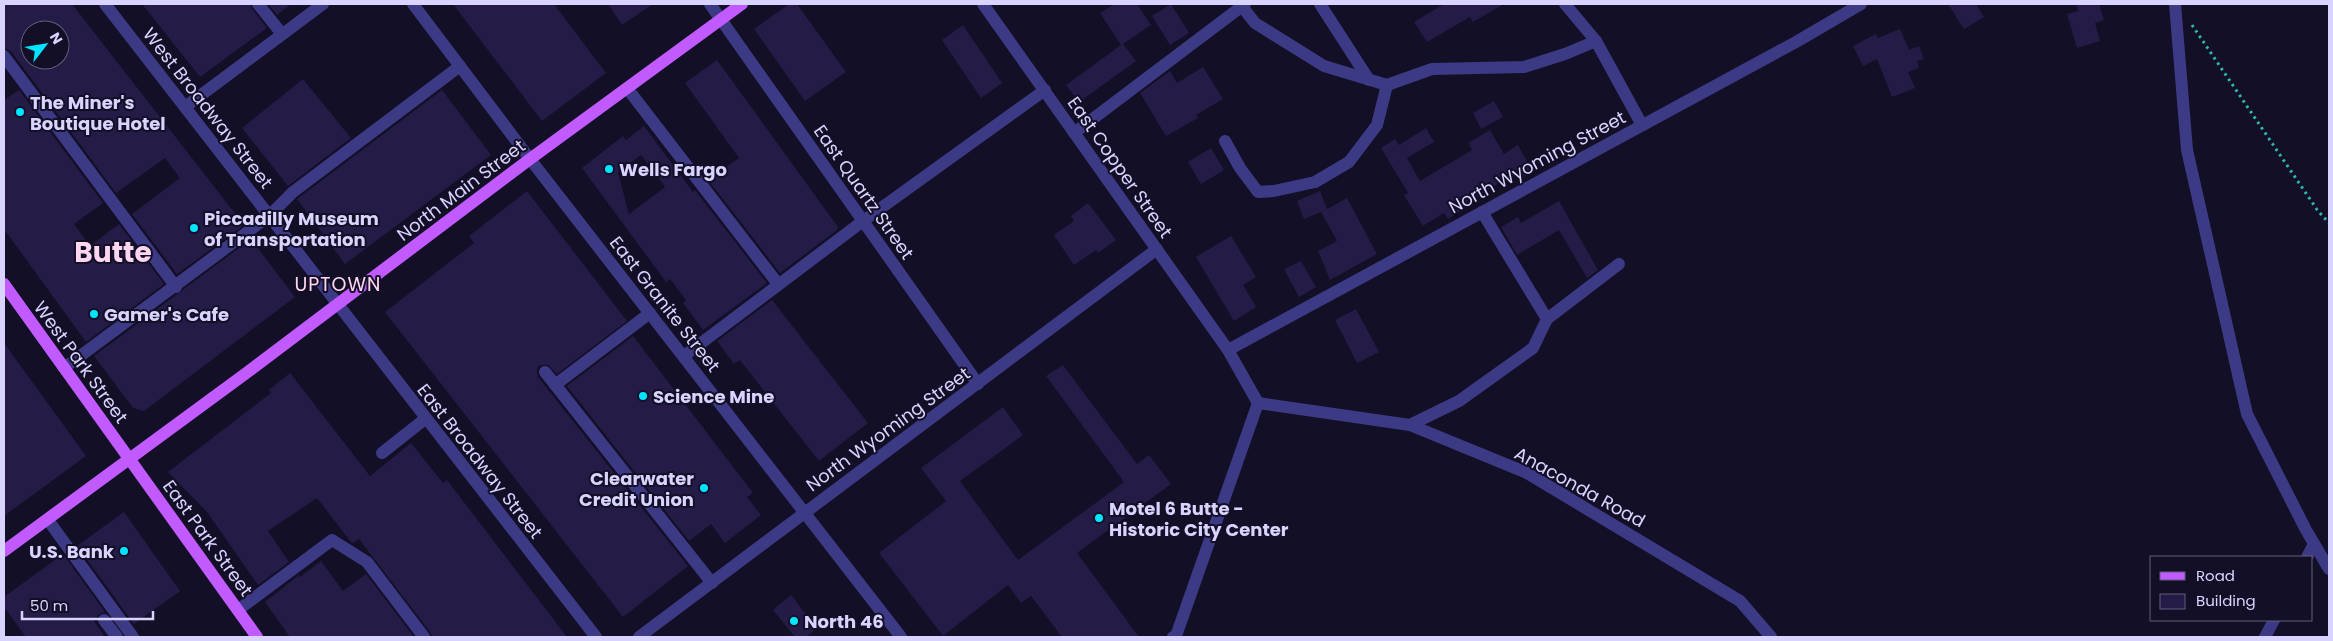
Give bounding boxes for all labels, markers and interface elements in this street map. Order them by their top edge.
north arrow [20,20,70,70]
street label: West Broadway Street [137,22,279,194]
text: N [45,29,67,48]
place label: The Miner's Boutique Hotel [30,90,166,136]
street label: East Copper Street [1062,91,1178,243]
street label: North Wyoming Street [1444,105,1630,219]
marker: The Miner's Boutique Hotel [14,106,26,118]
street label: East Quartz Street [808,120,920,264]
street label: North Main Street [392,133,530,247]
place label: Wells Fargo [619,157,727,182]
marker: Wells Fargo [603,163,615,175]
place label: Piccadilly Museum of Transportation [204,206,379,252]
marker: Piccadilly Museum of Transportation [188,222,200,234]
street label: East Granite Street [604,231,726,377]
district label: Butte [74,233,152,272]
district label: UPTOWN [295,271,381,298]
street label: West Park Street [28,296,134,428]
place label: Gamer's Cafe [104,302,229,327]
marker: Gamer's Cafe [88,308,100,320]
street label: North Wyoming Street [801,361,975,497]
street label: East Broadway Street [412,378,548,544]
place label: Science Mine [653,384,774,409]
marker: Science Mine [637,390,649,402]
street label: Anaconda Road [1510,441,1650,533]
place label: Clearwater Credit Union [579,466,694,512]
street label: East Park Street [157,475,259,601]
marker: Clearwater Credit Union [698,482,710,494]
place label: Motel 6 Butte - Historic City Center [1109,496,1289,542]
marker: Motel 6 Butte - Historic City Center [1093,512,1105,524]
place label: U.S. Bank [29,539,115,564]
marker: U.S. Bank [118,545,130,557]
legend [2150,556,2313,621]
text: Road [2196,565,2235,586]
scale bar [22,588,154,620]
text: Building [2196,590,2256,611]
text: 50 m [30,595,68,616]
place label: North 46 [804,609,884,634]
marker: North 46 [788,615,800,627]

